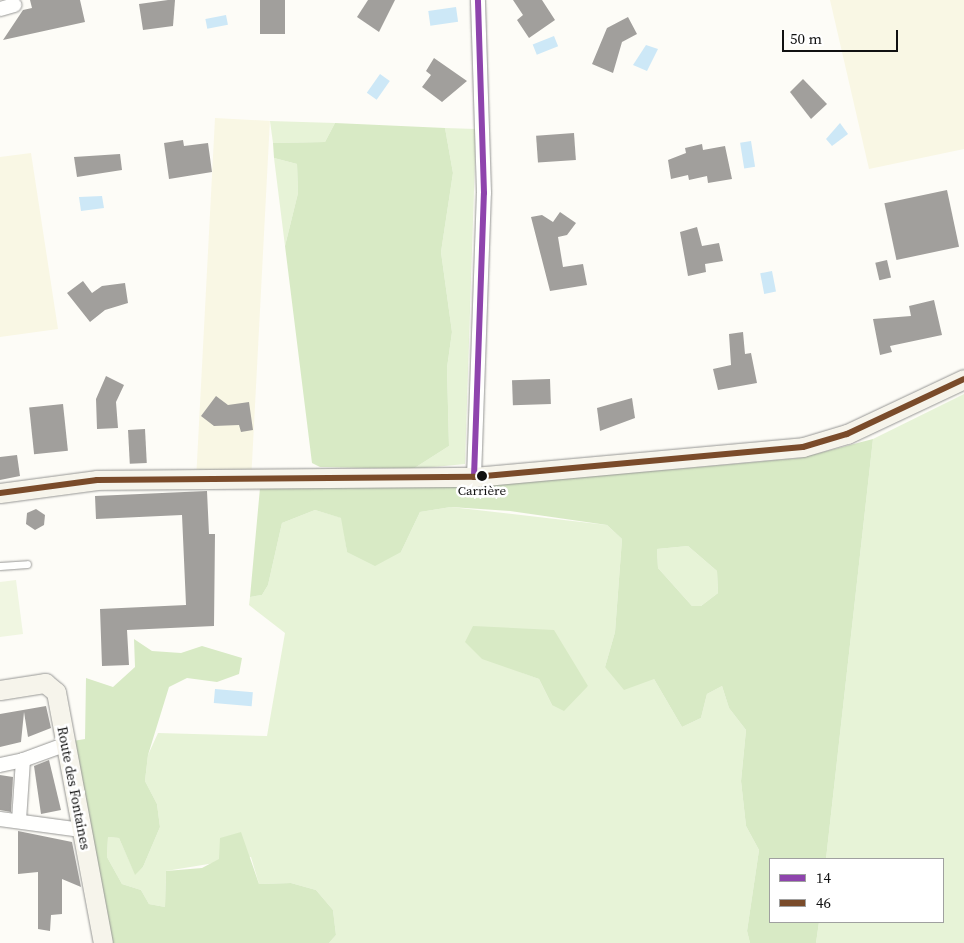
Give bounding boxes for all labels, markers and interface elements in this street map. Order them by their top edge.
scale bar [784,20,900,52]
text: 50 m [790,28,822,49]
marker: Carrière [477,471,487,481]
place label: Carrière [458,483,506,499]
street label: Route des Fontaines [54,725,94,851]
legend [769,858,944,923]
text: 14 [816,867,831,888]
text: 46 [816,892,831,913]

